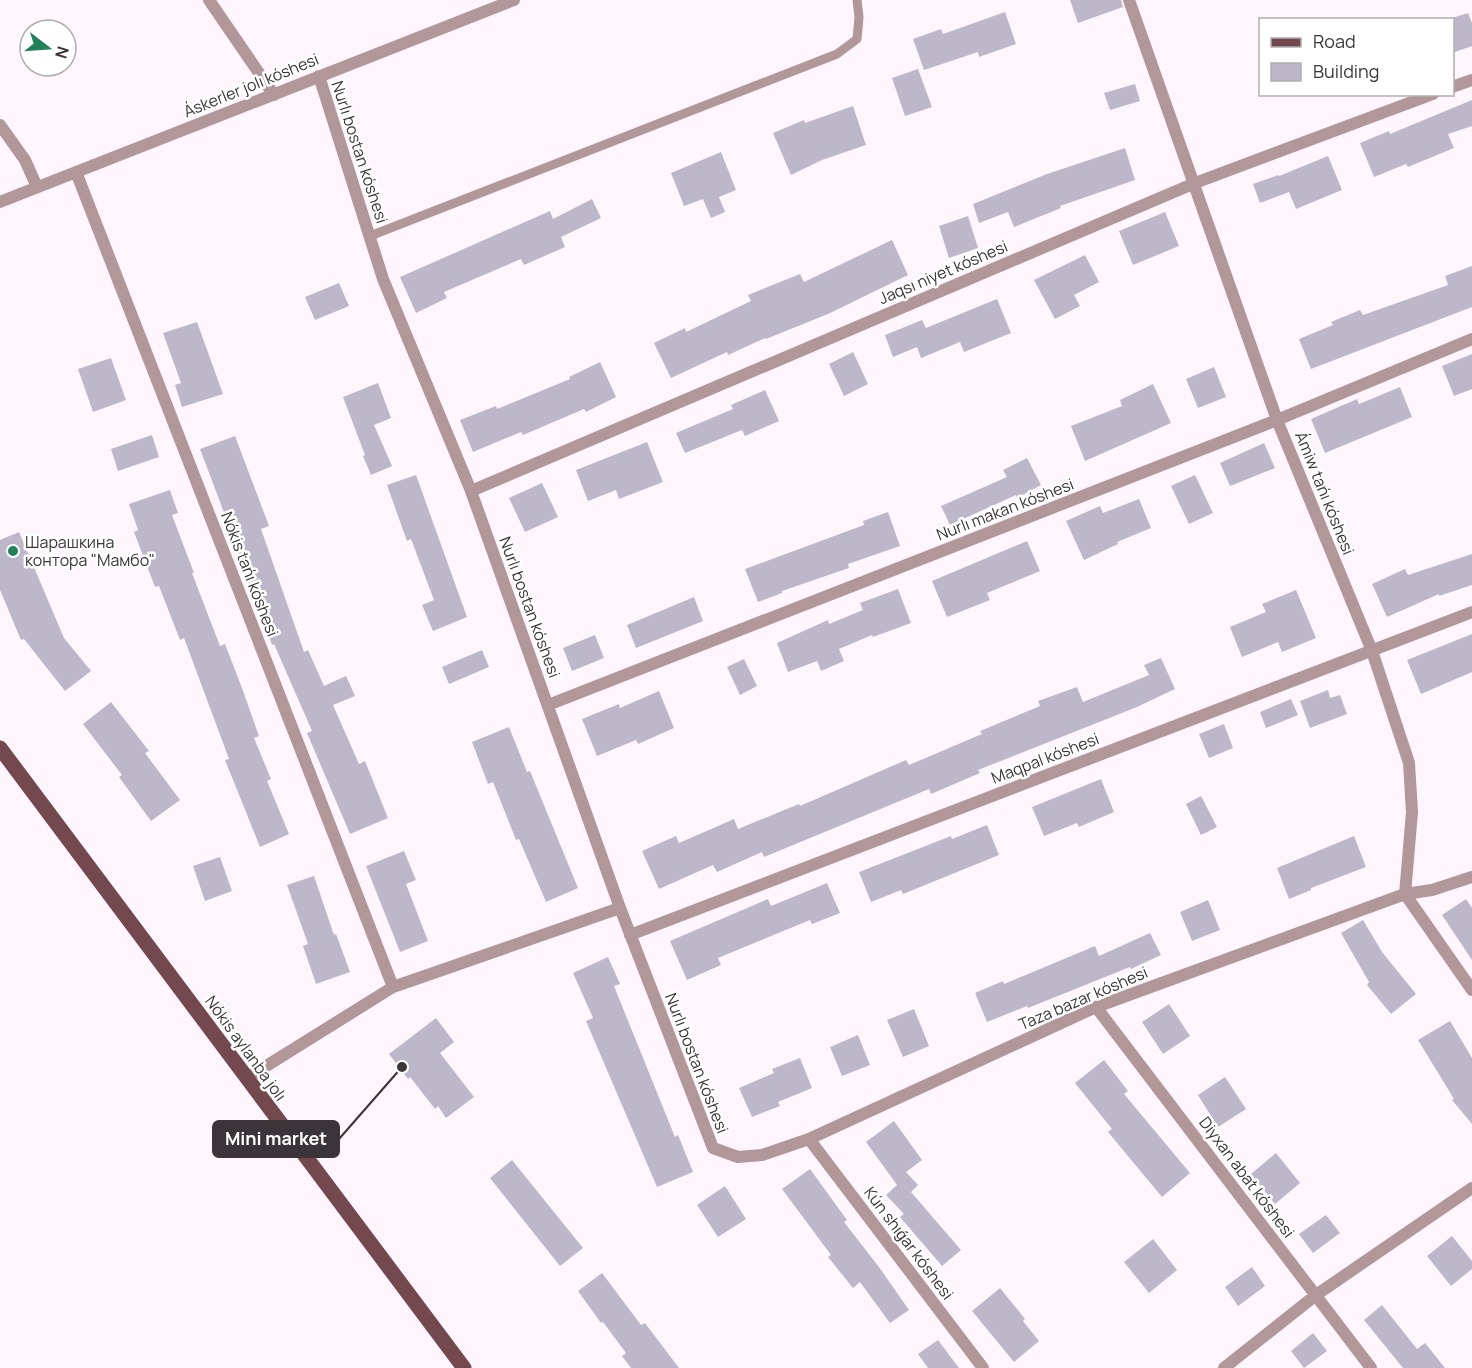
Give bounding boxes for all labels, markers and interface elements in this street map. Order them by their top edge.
north arrow [18,18,78,78]
legend [1259,18,1454,96]
text: Road [1313,29,1356,53]
text: N [50,44,75,61]
street label: Áskerler jolı kóshesi [180,48,322,122]
text: Building [1313,59,1379,83]
street label: Nurlı bostan kóshesi [327,78,393,226]
street label: Jaqsı niyet kóshesi [875,235,1011,309]
street label: Ámiw tańı kóshesi [1290,428,1360,558]
street label: Nurlı makan kóshesi [933,473,1077,545]
street label: Nókis tańı kóshesi [216,508,284,640]
place label: Шарашкина контора "Мамбо" [25,531,155,571]
street label: Nurlı bostan kóshesi [494,533,566,681]
marker: Шарашкина контора "Мамбо" [6,544,20,558]
street label: Maqpal kóshesi [988,727,1102,789]
street label: Taza bazar kóshesi [1015,961,1151,1035]
street label: Nurlı bostan kóshesi [660,990,734,1136]
street label: Nókis aylanba jolı [200,991,292,1105]
street label: Diyxan abat kóshesi [1194,1112,1300,1242]
callout: Mini market [213,1121,339,1157]
text: Mini market [225,1126,327,1150]
street label: Kún shıǵar kóshesi [859,1182,959,1304]

